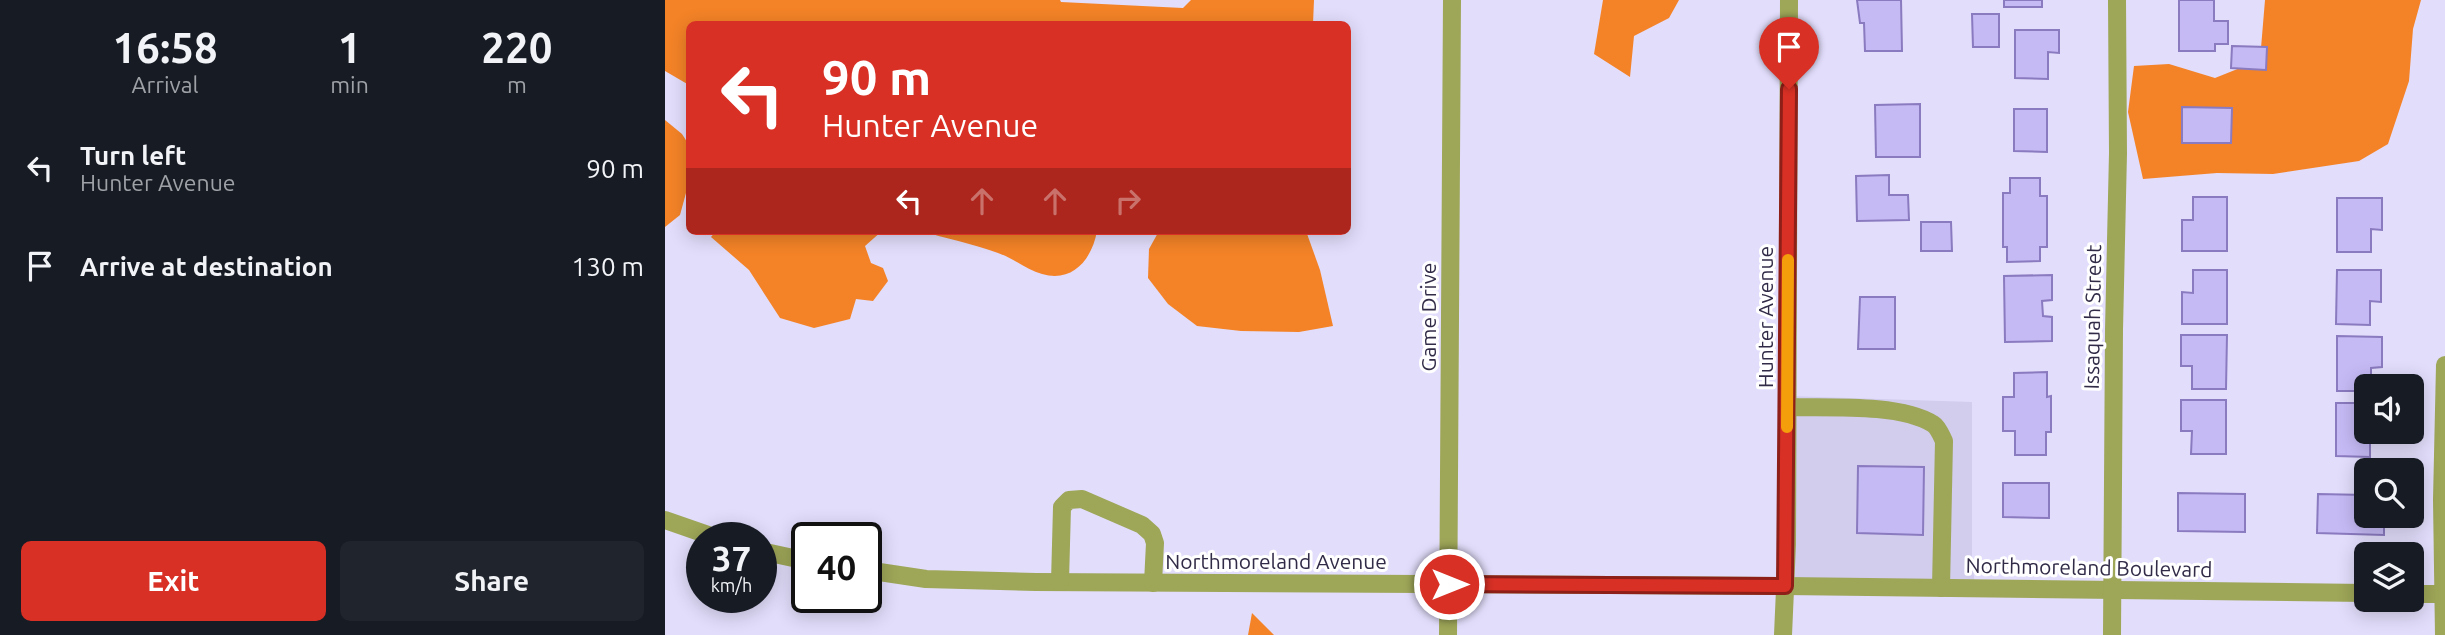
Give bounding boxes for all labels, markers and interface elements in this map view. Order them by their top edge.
pin [1759,17,1819,89]
text: 16:58 [113,24,218,71]
text: 1 [338,24,361,71]
text: 220 [481,24,552,71]
icon: arrive [1770,28,1808,66]
icon: left [707,49,798,140]
text: 90 m [822,49,931,104]
text: Arrival [132,72,199,97]
text: min [330,72,369,97]
text: m [507,72,527,97]
text: Hunter Avenue [822,107,1038,143]
text: Turn left [80,141,186,170]
icon: left [21,149,59,187]
text: 90 m [586,154,644,183]
text: Hunter Avenue [80,170,235,195]
icon: left [890,182,928,220]
icon: ahead [963,182,1001,220]
icon: ahead [1036,182,1074,220]
icon: right [1109,182,1147,220]
street label: Issaquah Street [2079,244,2105,390]
street label: Hunter Avenue [1753,246,1777,388]
icon: arrive [21,247,59,285]
text: Arrive at destination [80,252,333,281]
text: 130 m [572,252,644,281]
street label: Game Drive [1416,263,1440,371]
map controls [2354,374,2424,612]
button: sound [2354,374,2424,444]
button: search [2354,458,2424,528]
speed limit sign: 40 [791,522,882,613]
text: 37 [712,538,751,578]
button: Exit [21,541,326,621]
button: Share [340,541,644,621]
button: layers [2354,542,2424,612]
position arrow [1412,547,1486,621]
street label: Northmoreland Avenue [1165,549,1387,573]
street label: Northmoreland Boulevard [1965,553,2213,581]
text: km/h [711,575,752,595]

